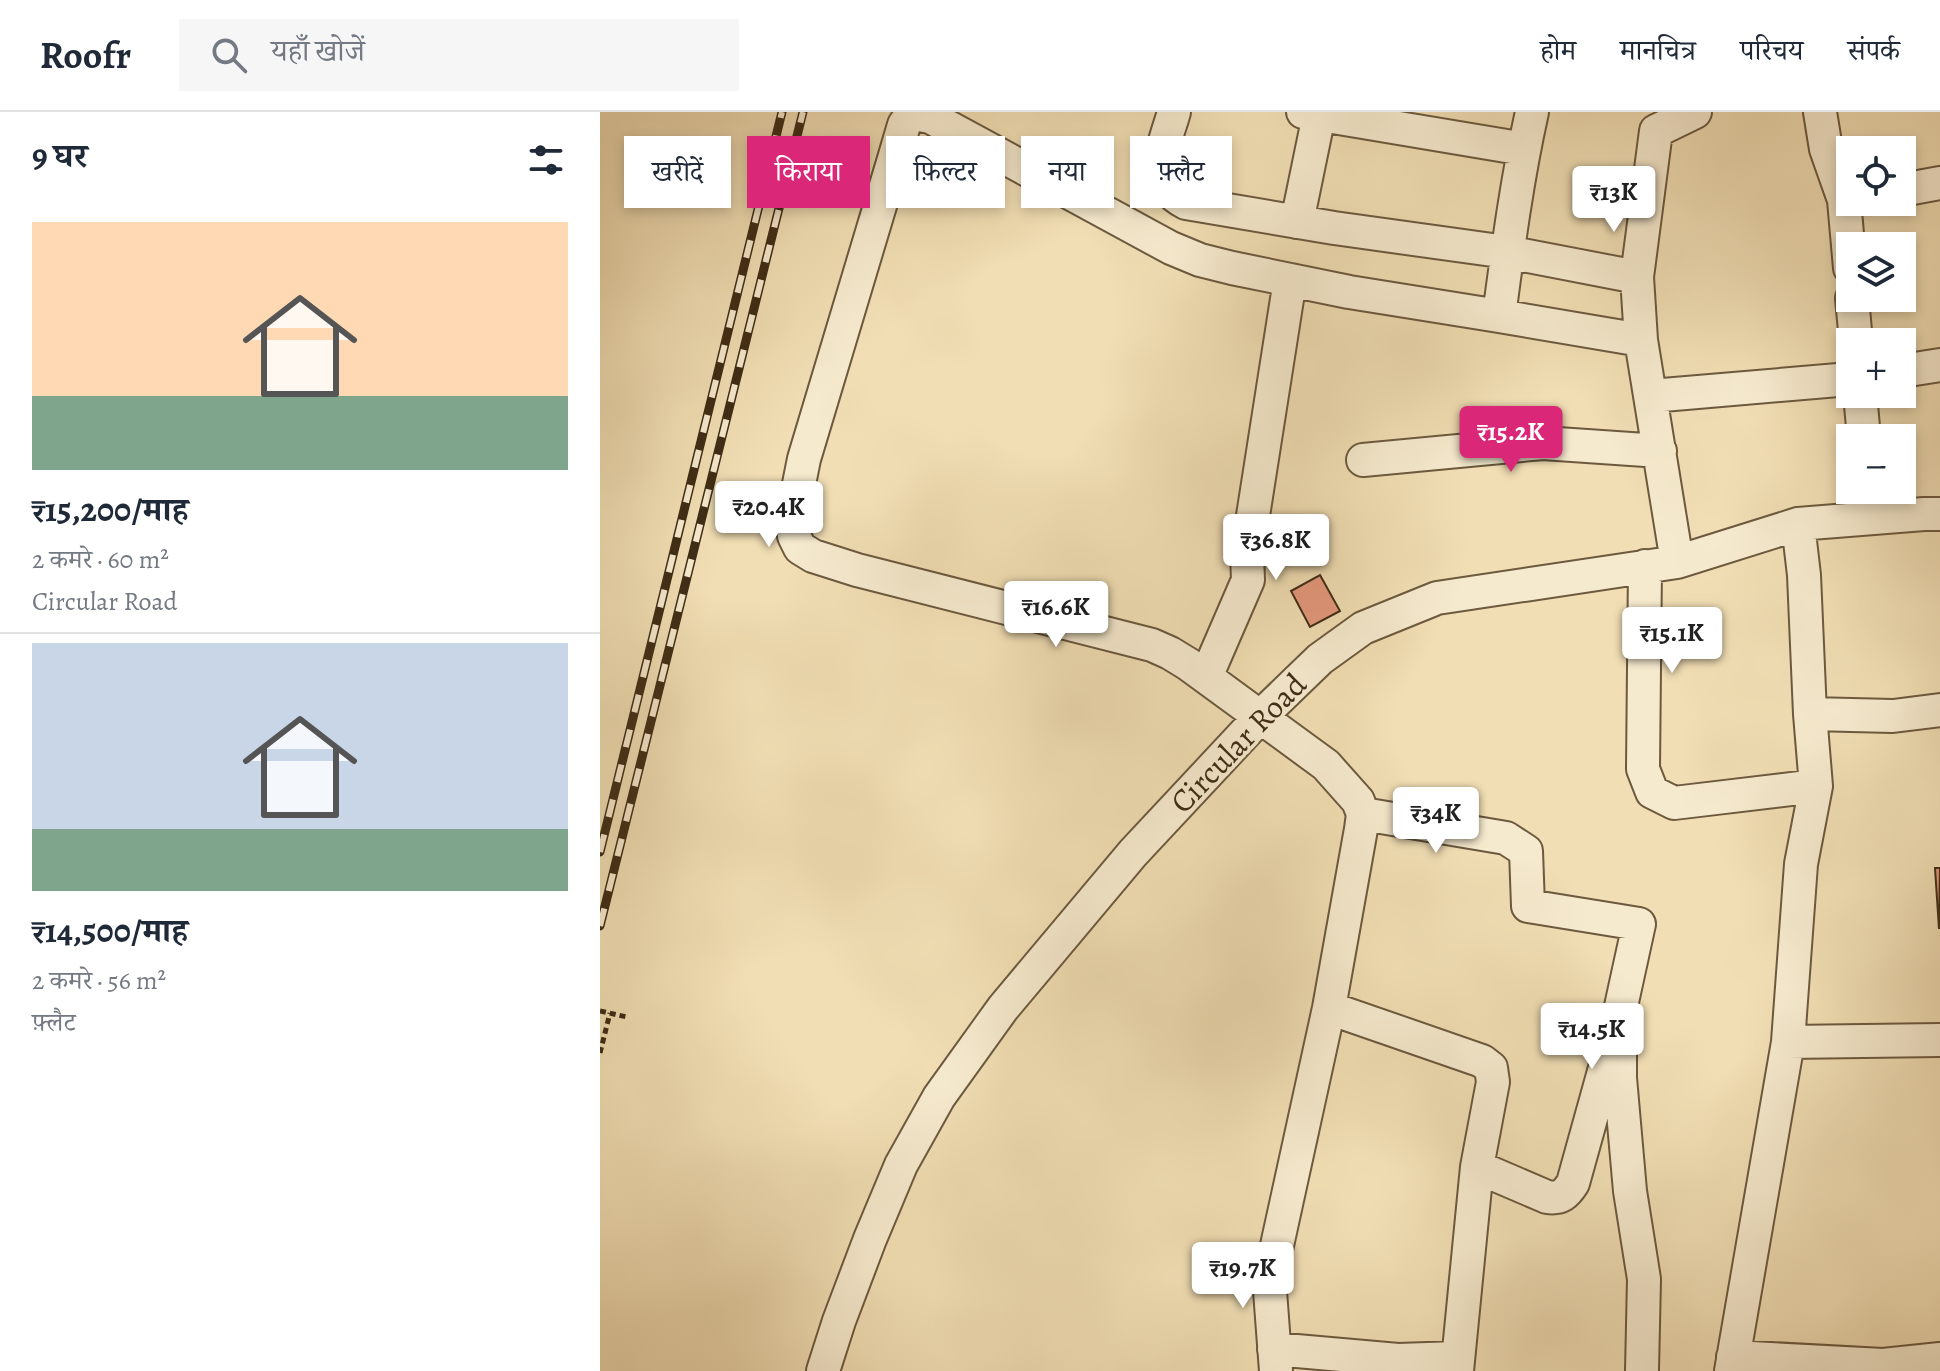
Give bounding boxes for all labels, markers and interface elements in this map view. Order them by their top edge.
search box [179,19,739,91]
text: Roofr [40,29,131,81]
text: यहाँ खोजें [271,31,365,71]
text: होम [1540,32,1576,70]
text: मानचित्र [1620,32,1696,70]
text: परिचय [1740,32,1803,70]
text: संपर्क [1847,32,1900,70]
icon: search [207,33,251,77]
text: 9 घर [32,132,87,179]
chip: खरीदें [624,136,731,208]
chip: किराया [747,136,870,208]
chip: फ़िल्टर [886,136,1005,208]
chip: नया [1021,136,1114,208]
chip: फ़्लैट [1130,136,1232,208]
map controls [1836,136,1916,504]
button: locate [1836,136,1916,216]
icon: filters [524,138,568,182]
pin: ₹13K [1567,166,1661,234]
text: ₹13K [1590,174,1638,209]
button: layers [1836,232,1916,312]
icon: home [228,274,372,418]
button: + [1836,328,1916,408]
pin: ₹15.2K [1446,406,1576,474]
text: ₹15.2K [1478,414,1544,449]
button: − [1836,424,1916,504]
pin: ₹20.4K [704,481,834,549]
text: ₹15,200/माह [32,486,188,533]
text: ₹20.4K [733,489,805,524]
pin: ₹36.8K [1211,514,1341,582]
text: ₹36.8K [1241,522,1311,557]
text: 2 कमरे · 60 m² [32,542,169,577]
pin: ₹16.6K [991,581,1121,649]
text: Circular Road [32,584,178,619]
text: ₹16.6K [1022,589,1090,624]
pin: ₹15.1K [1607,607,1737,675]
text: ₹15.1K [1640,615,1704,650]
street label: Circular Road [1160,663,1317,823]
icon: home [228,695,372,839]
pin: ₹34K [1389,787,1483,855]
text: ₹34K [1411,795,1461,830]
text: ₹14,500/माह [32,907,188,954]
text: 2 कमरे · 56 m² [32,963,166,998]
pin: ₹14.5K [1527,1003,1657,1071]
text: फ़्लैट [32,1005,75,1040]
text: ₹14.5K [1559,1011,1625,1046]
pin: ₹19.7K [1178,1242,1308,1310]
text: ₹19.7K [1210,1250,1276,1285]

